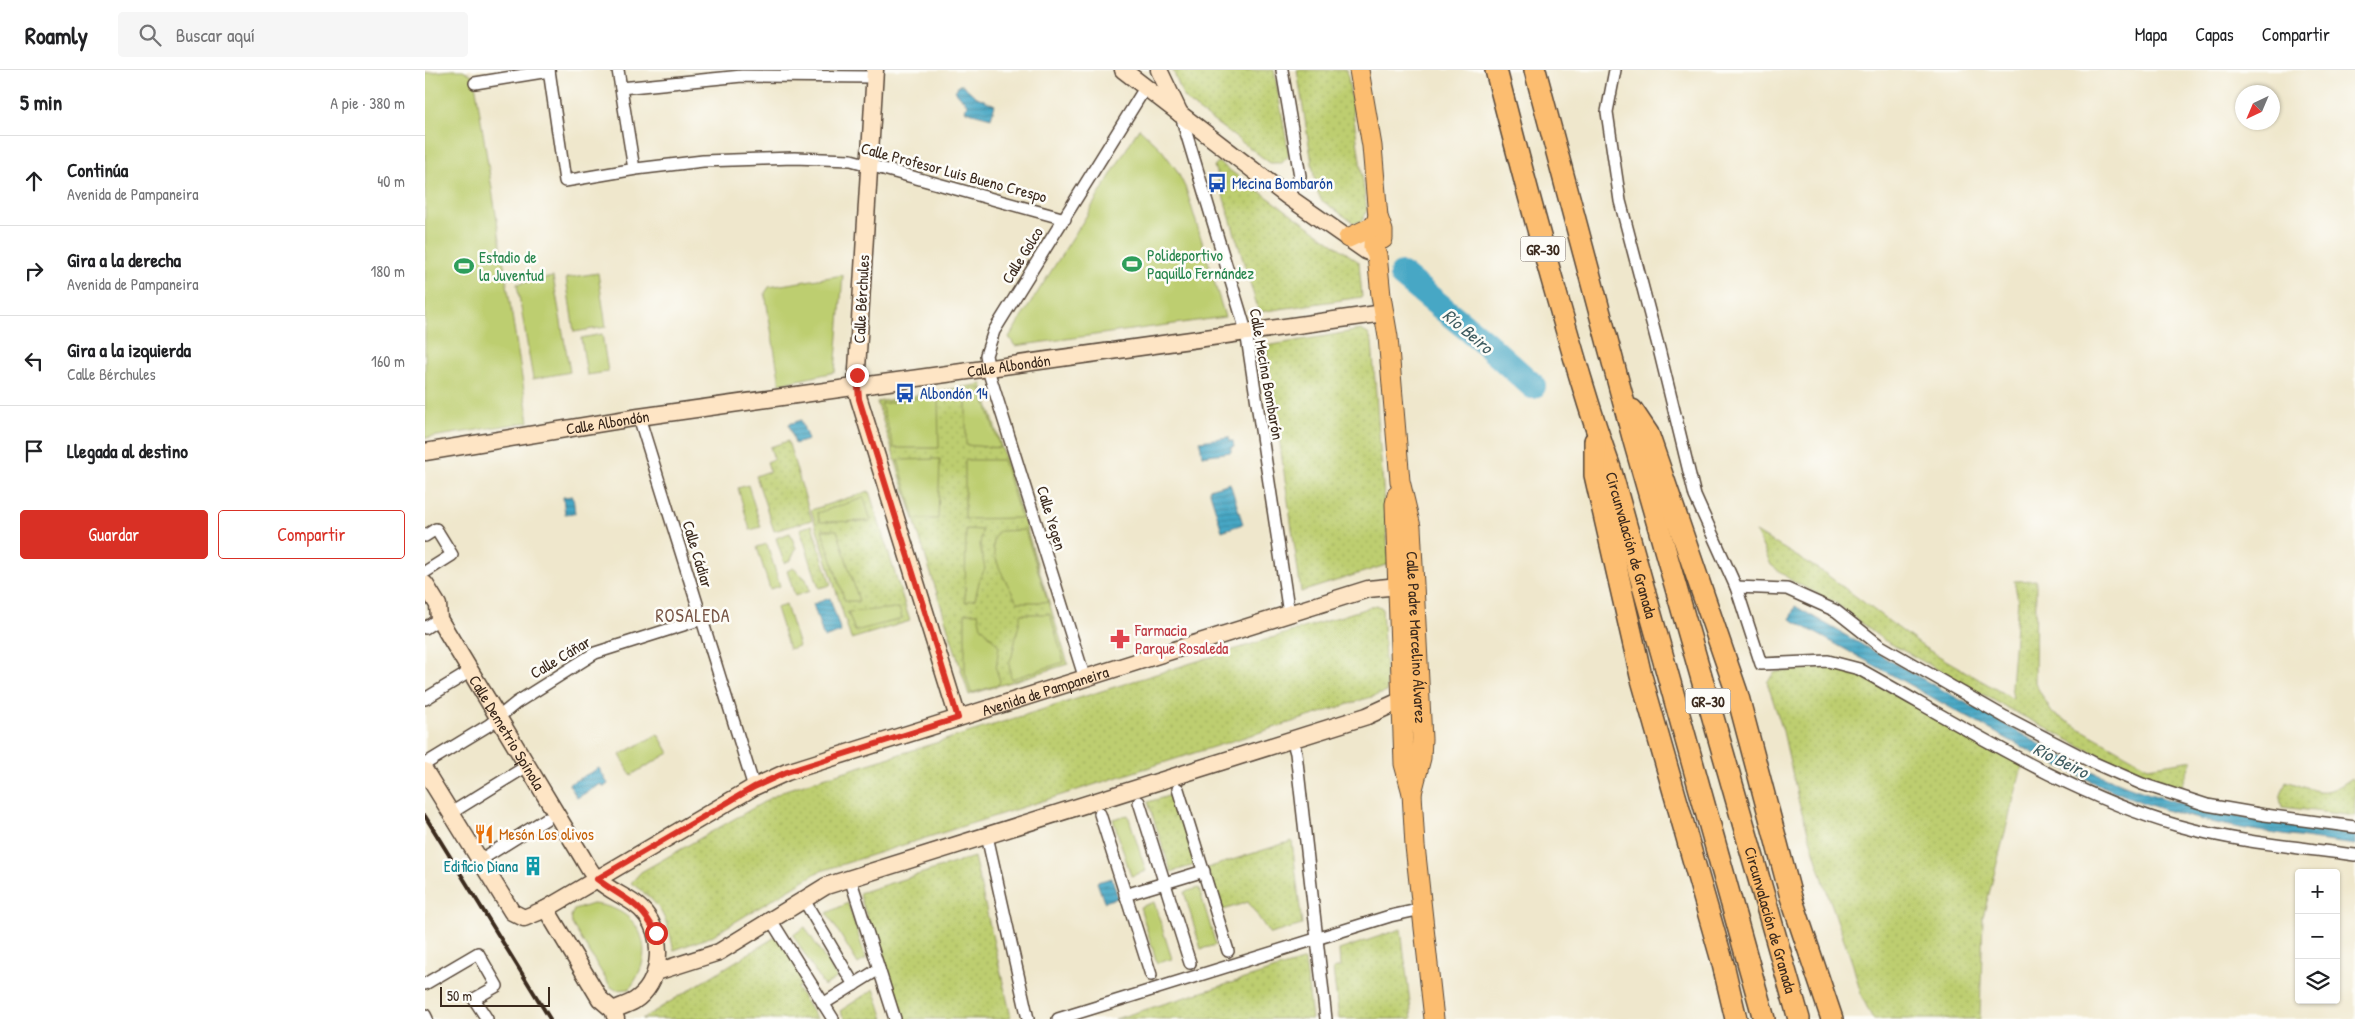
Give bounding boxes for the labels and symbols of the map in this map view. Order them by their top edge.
north arrow [2235,85,2280,130]
street label: Calle Profesor Luis Bueno Crespo [859,137,1050,208]
bus stop icon: Mecina Bombarón [1206,172,1228,194]
place label: Mecina Bombarón [1232,172,1333,194]
street label: Calle Golco [996,222,1048,288]
road number: GR-30 [1521,236,1565,262]
place label: Polideportivo Paquillo Fernández [1147,244,1254,284]
place label: Estadio de la Juventud [479,246,544,286]
sports icon: Polideportivo Paquillo Fernández [1121,253,1143,275]
street label: Calle Bérchules [848,254,874,344]
sports icon: Estadio de la Juventud [453,255,475,277]
water label: Río Beiro [1438,303,1500,360]
street label: Calle Mecina Bombarón [1245,307,1289,441]
street label: Calle Albondón [965,349,1052,382]
route end [846,364,869,387]
bus stop icon: Albondón 14 [894,382,916,404]
place label: Albondón 14 [920,382,988,404]
street label: Calle Albondón [564,405,651,440]
street label: Circunvalación de Granada [1601,469,1662,621]
street label: Calle Yegen [1032,483,1072,553]
street label: Calle Cádiar [677,518,719,590]
street label: Calle Padre Marcelino Álvarez [1401,551,1432,724]
district label: ROSALEDA [655,603,731,628]
place label: Farmacia Parque Rosaleda [1134,619,1228,659]
pharmacy icon: Farmacia Parque Rosaleda [1109,628,1131,650]
street label: Calle Cáñar [526,630,594,684]
street label: Avenida de Pampaneira [979,660,1111,721]
street label: Calle Demetrio Spínola [464,671,550,794]
road number: GR-30 [1685,688,1731,714]
water label: Río Beiro [2029,736,2094,785]
restaurant icon: Mesón Los olivos [473,823,495,845]
place label: Mesón Los olivos [499,823,594,845]
street label: Circunvalación de Granada [1739,844,1802,996]
place label: Edificio Diana [444,855,518,877]
building icon: Edificio Diana [522,855,544,877]
route start [645,922,668,945]
scale bar [440,984,550,1007]

